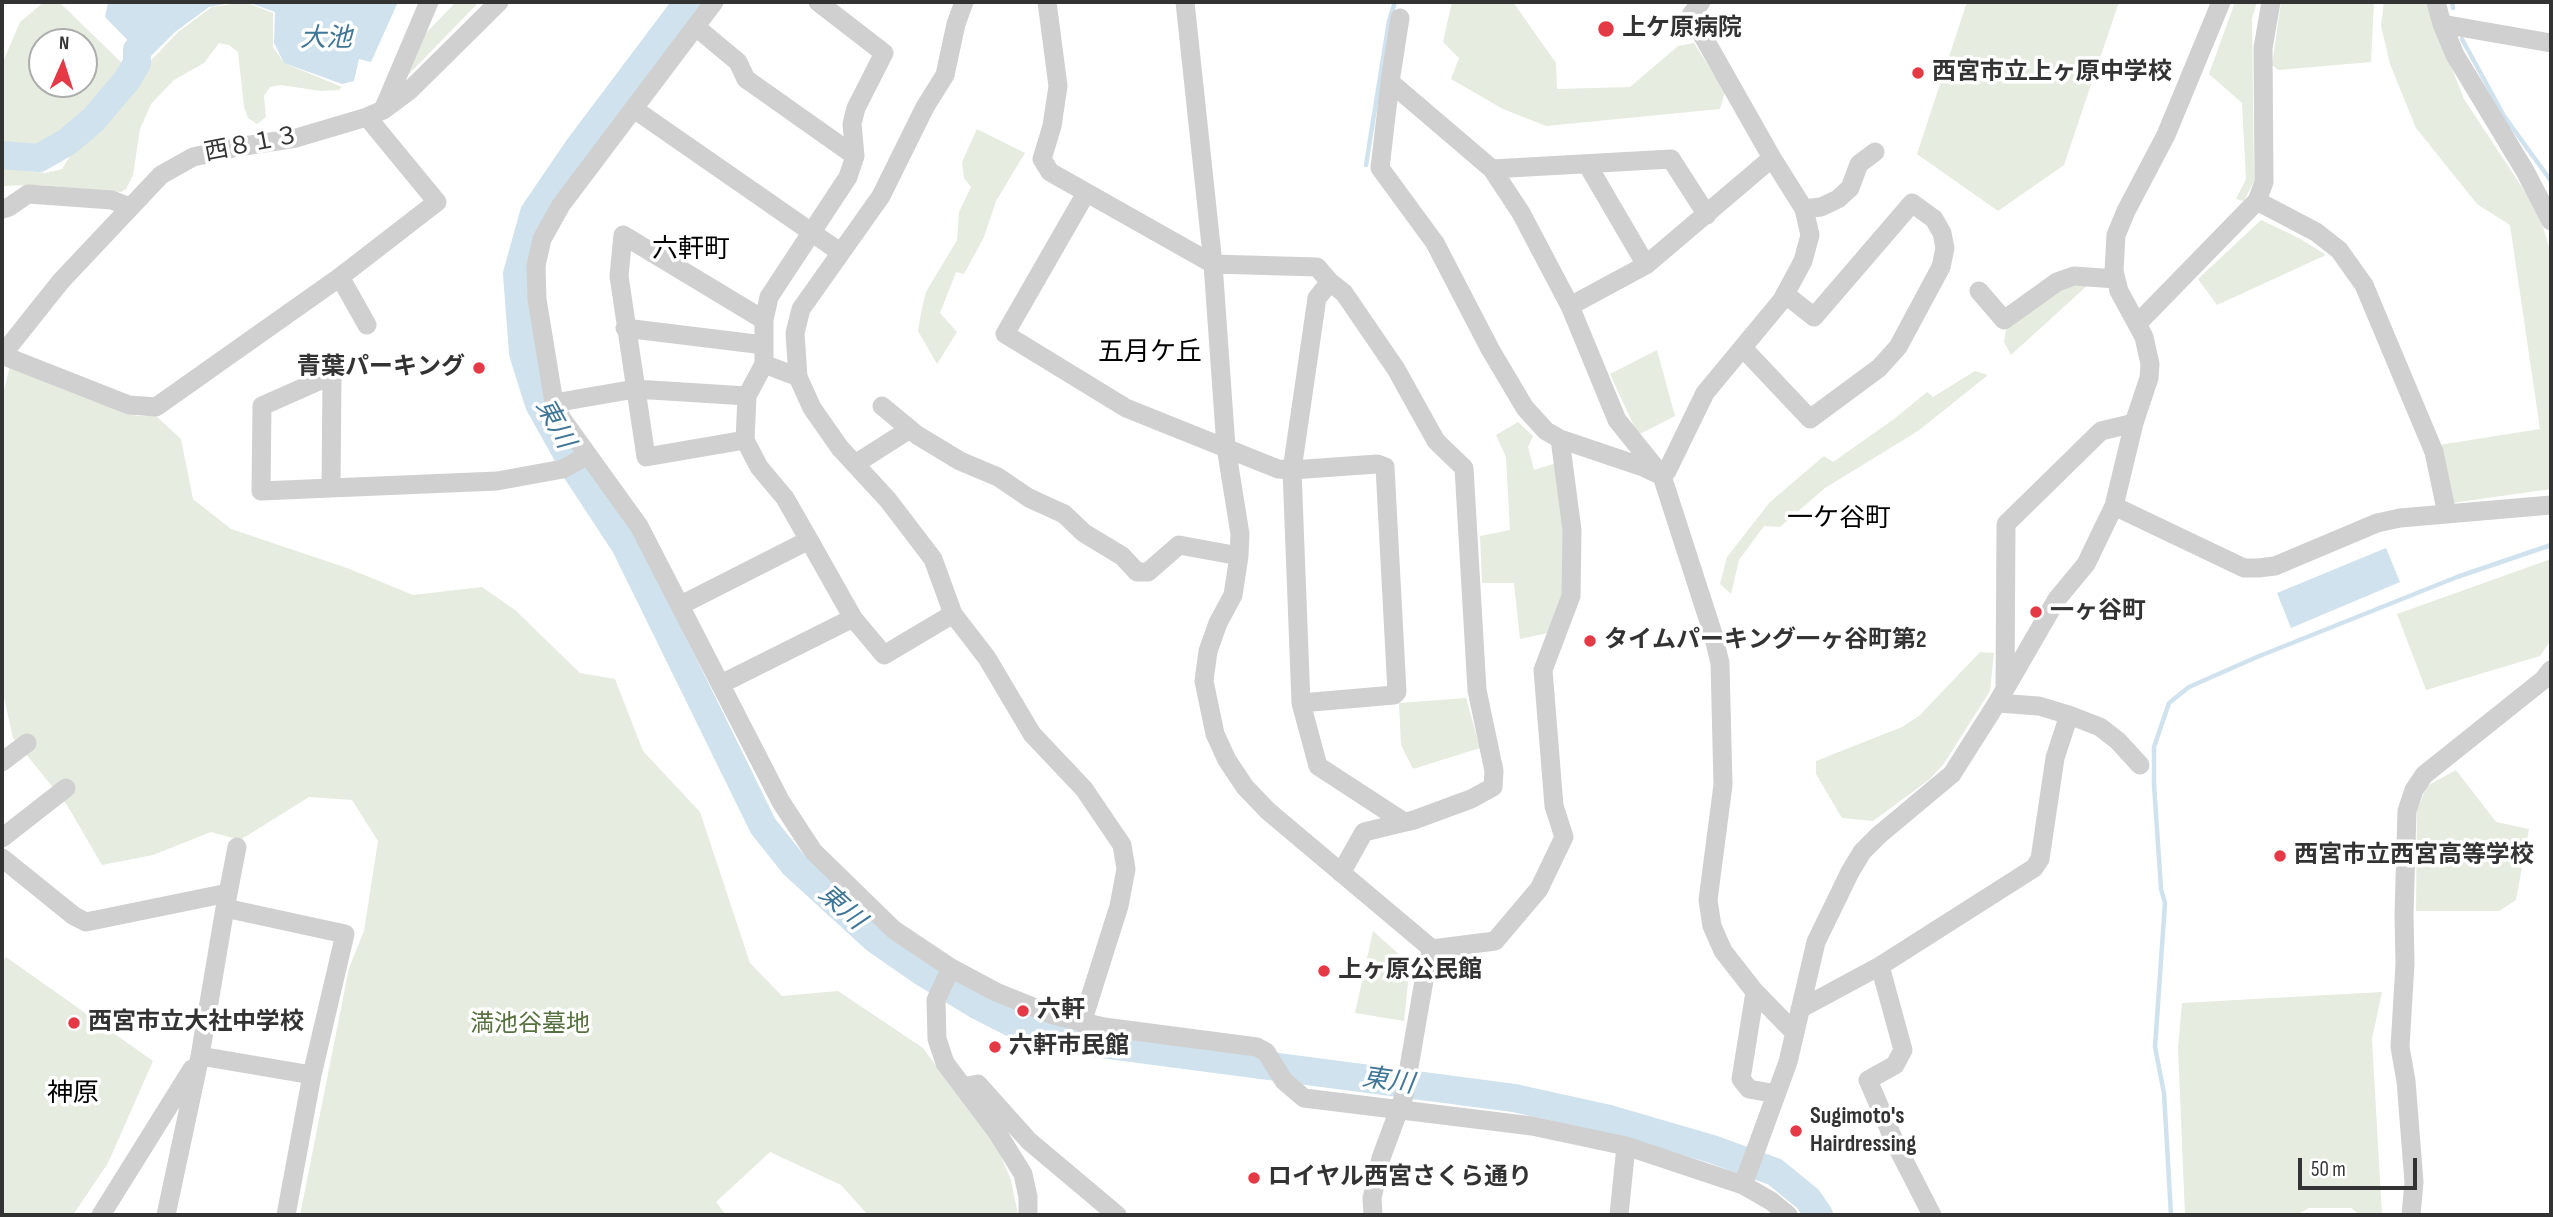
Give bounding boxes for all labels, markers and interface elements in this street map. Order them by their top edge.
place label: 上ケ原病院 [1622,15,1742,43]
marker: 上ケ原病院 [1596,19,1616,39]
water label: 大池 [300,23,352,55]
north arrow [28,28,98,98]
text: N [58,32,70,55]
place label: 西宮市立上ヶ原中学校 [1932,59,2172,87]
marker: 西宮市立上ヶ原中学校 [1910,65,1926,81]
street label: 西８１３ [202,122,302,168]
district label: 六軒町 [652,234,730,266]
district label: 五月ケ丘 [1098,337,1202,369]
place label: 青葉パーキング [297,354,465,382]
marker: 青葉パーキング [471,360,487,376]
water label: 東川 [528,394,580,454]
district label: 一ケ谷町 [1787,503,1891,535]
place label: 一ヶ谷町 [2050,598,2146,626]
marker: 一ヶ谷町 [2028,604,2044,620]
place label: タイムパーキング一ヶ谷町第2 [1604,627,1927,655]
marker: タイムパーキング一ヶ谷町第2 [1582,633,1598,649]
place label: 西宮市立西宮高等学校 [2294,842,2534,870]
marker: 西宮市立西宮高等学校 [2272,848,2288,864]
water label: 東川 [811,879,871,937]
place label: 上ヶ原公民館 [1338,957,1482,985]
marker: 上ヶ原公民館 [1316,963,1332,979]
place label: 六軒 [1037,997,1085,1025]
marker: 六軒 [1015,1003,1031,1019]
place label: 西宮市立大社中学校 [88,1009,304,1037]
park label: 満池谷墓地 [470,1011,590,1039]
marker: 西宮市立大社中学校 [66,1015,82,1031]
place label: 六軒市民館 [1009,1033,1129,1061]
marker: 六軒市民館 [987,1039,1003,1055]
water label: 東川 [1360,1063,1416,1101]
district label: 神原 [47,1078,99,1110]
place label: Sugimoto's Hairdressing [1810,1103,1916,1159]
marker: Sugimoto's Hairdressing [1788,1123,1804,1139]
scale bar [2301,1144,2420,1188]
text: 50 m [2311,1157,2346,1182]
place label: ロイヤル西宮さくら通り [1268,1164,1532,1192]
marker: ロイヤル西宮さくら通り [1246,1170,1262,1186]

